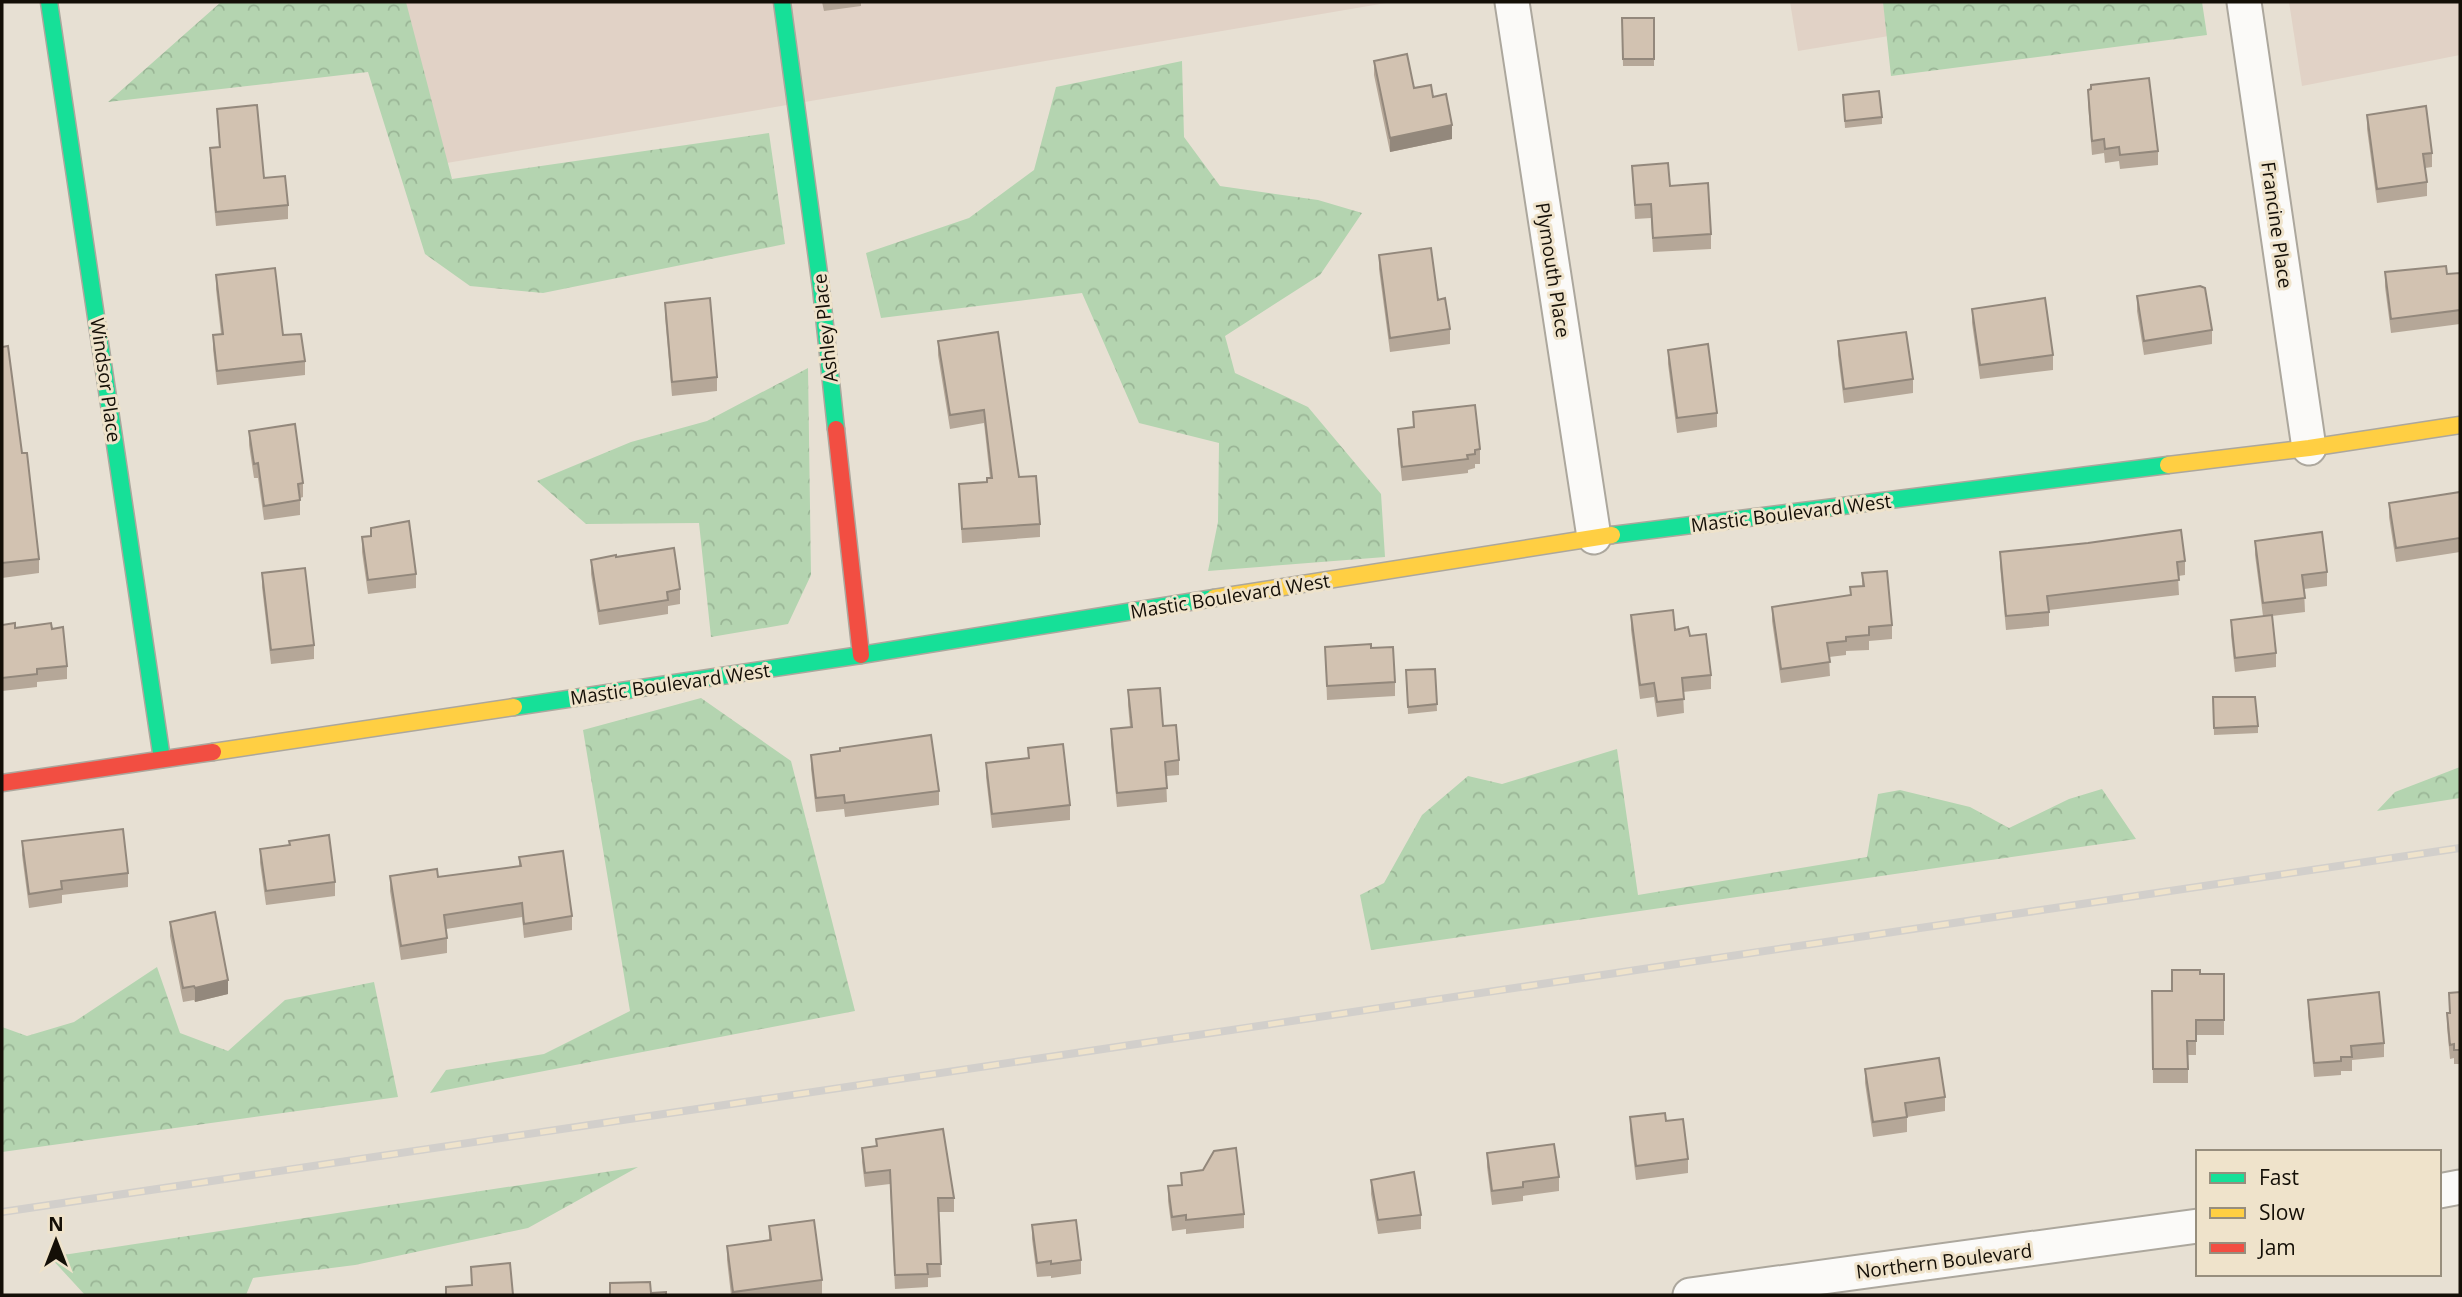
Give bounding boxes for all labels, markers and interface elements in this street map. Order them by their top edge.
street label: Francine Place [2255,160,2299,290]
street label: Plymouth Place [1529,201,1577,339]
street label: Ashley Place [806,272,844,384]
street label: Windsor Place [84,316,128,444]
street label: Mastic Boulevard West [1689,488,1893,538]
street label: Mastic Boulevard West [1128,567,1332,625]
street label: Mastic Boulevard West [568,657,772,711]
legend [2196,1150,2441,1276]
text: Fast [2259,1163,2299,1191]
text: Slow [2259,1198,2305,1226]
north arrow [21,1206,91,1276]
text: N [48,1211,64,1237]
text: Jam [2257,1233,2296,1261]
street label: Northern Boulevard [1854,1237,2034,1285]

